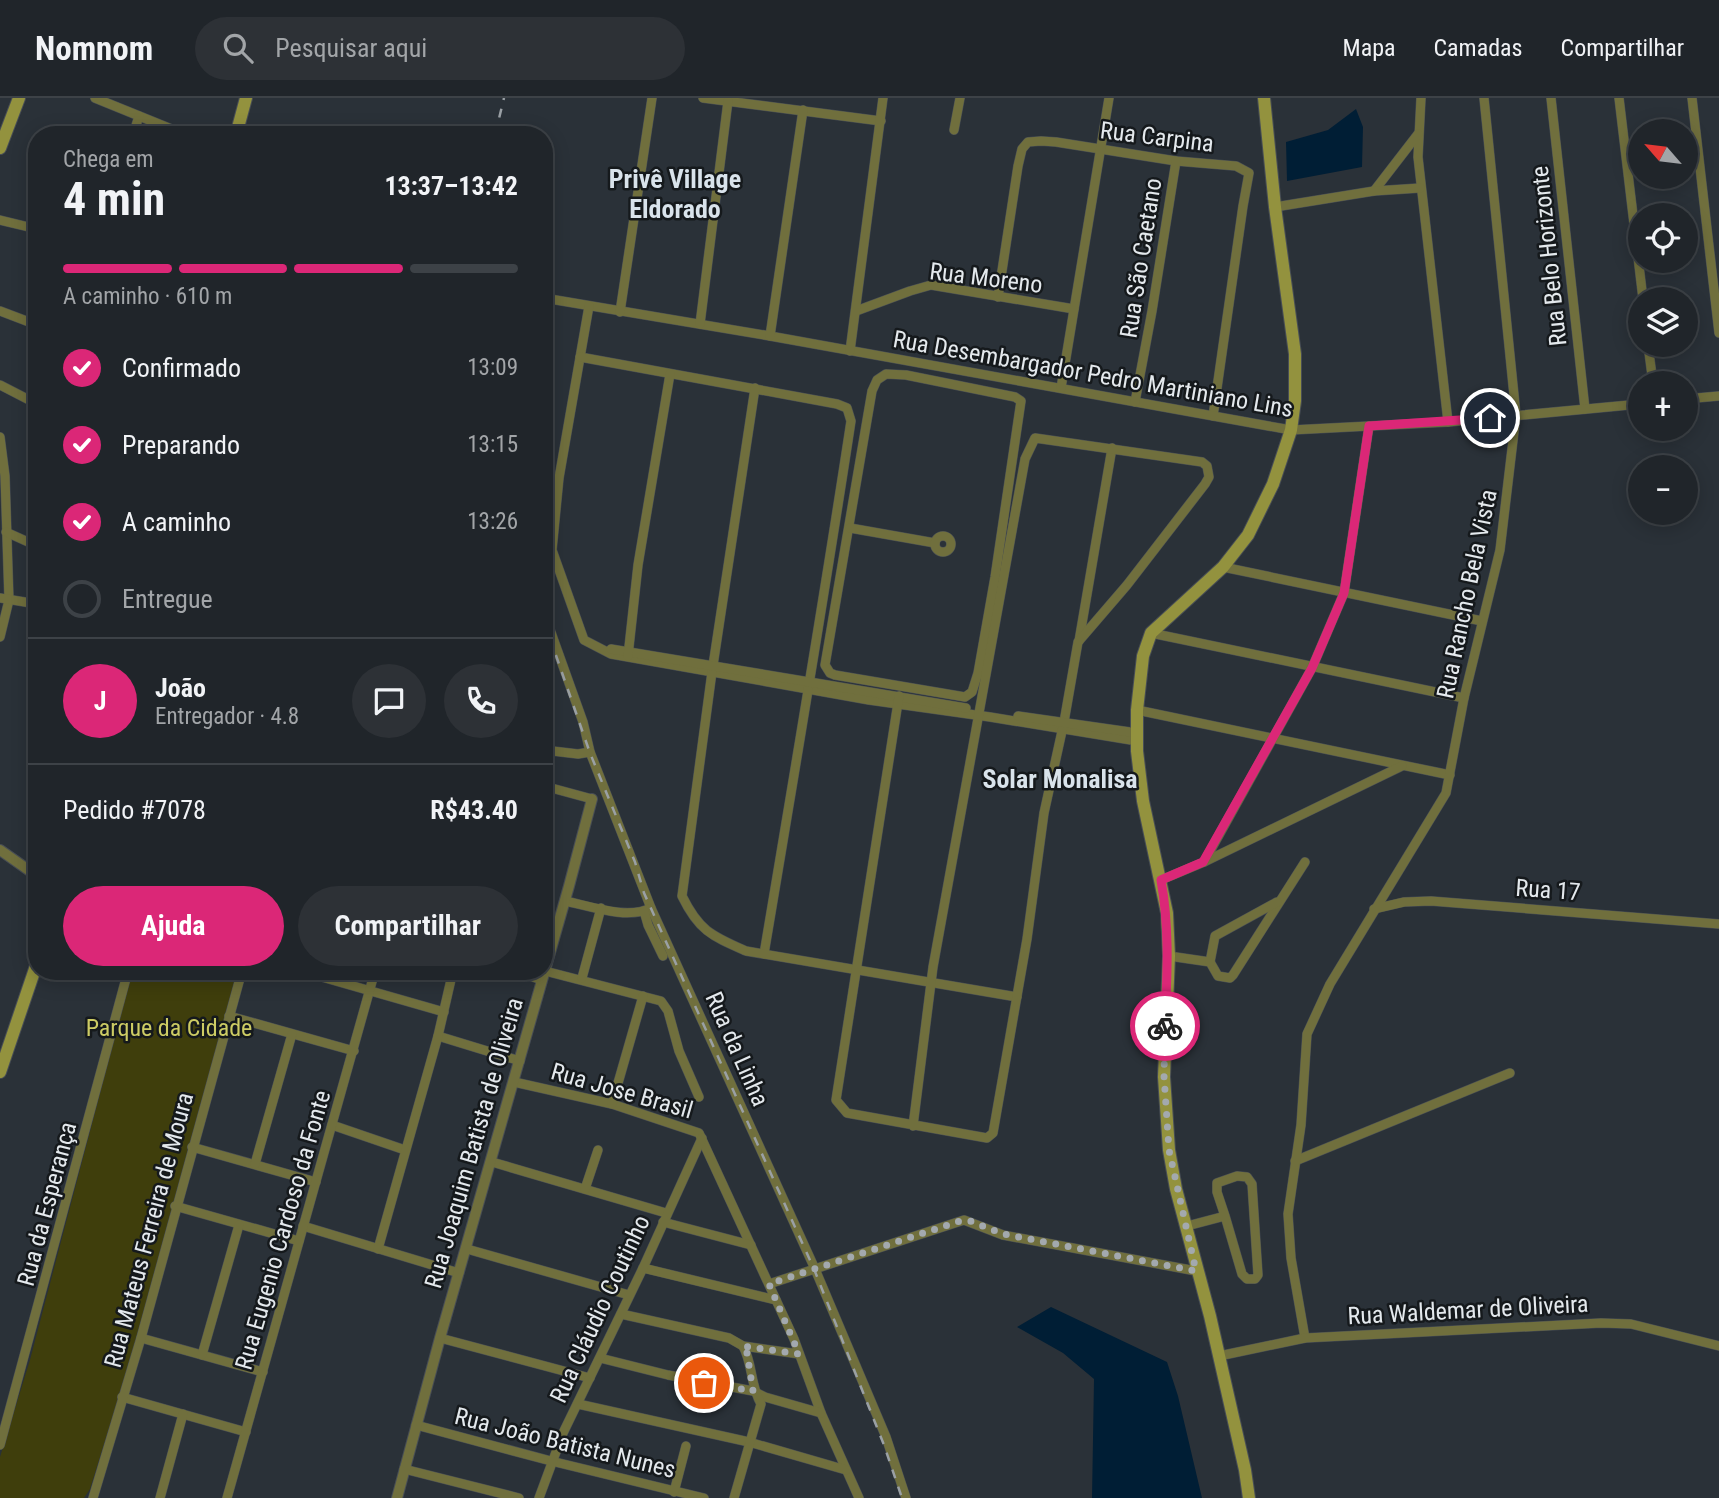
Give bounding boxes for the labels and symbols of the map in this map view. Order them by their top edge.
street label: Rua Carpina [1099,116,1215,158]
north arrow [1628,119,1698,189]
district label: Privê Village Eldorado [609,164,741,224]
street label: Rua Belo Horizonte [1526,165,1572,347]
street label: Rua São Caetano [1115,176,1167,340]
street label: Rua Moreno [928,257,1044,299]
street label: Rua Desembargador Pedro Martiniano Lins [891,325,1295,423]
pin [1460,388,1520,448]
street label: Rua Rancho Bela Vista [1431,487,1503,701]
district label: Solar Monalisa [982,764,1138,794]
street label: Rua 17 [1515,874,1581,906]
street label: Rua da Linha [699,988,775,1110]
courier [1130,991,1200,1061]
street label: Rua Joaquim Batista de Oliveira [419,995,529,1291]
park label: Parque da Cidade [86,1014,252,1042]
street label: Rua Jose Brasil [548,1057,696,1125]
street label: Rua Eugenio Cardoso da Fonte [230,1087,336,1373]
street label: Rua Mateus Ferreira de Moura [99,1089,199,1371]
street label: Rua da Esperança [12,1119,82,1289]
street label: Rua Cláudio Coutinho [544,1211,656,1407]
street label: Rua Waldemar de Oliveira [1347,1290,1589,1330]
pin [674,1353,734,1413]
street label: Rua João Batista Nunes [452,1402,678,1484]

